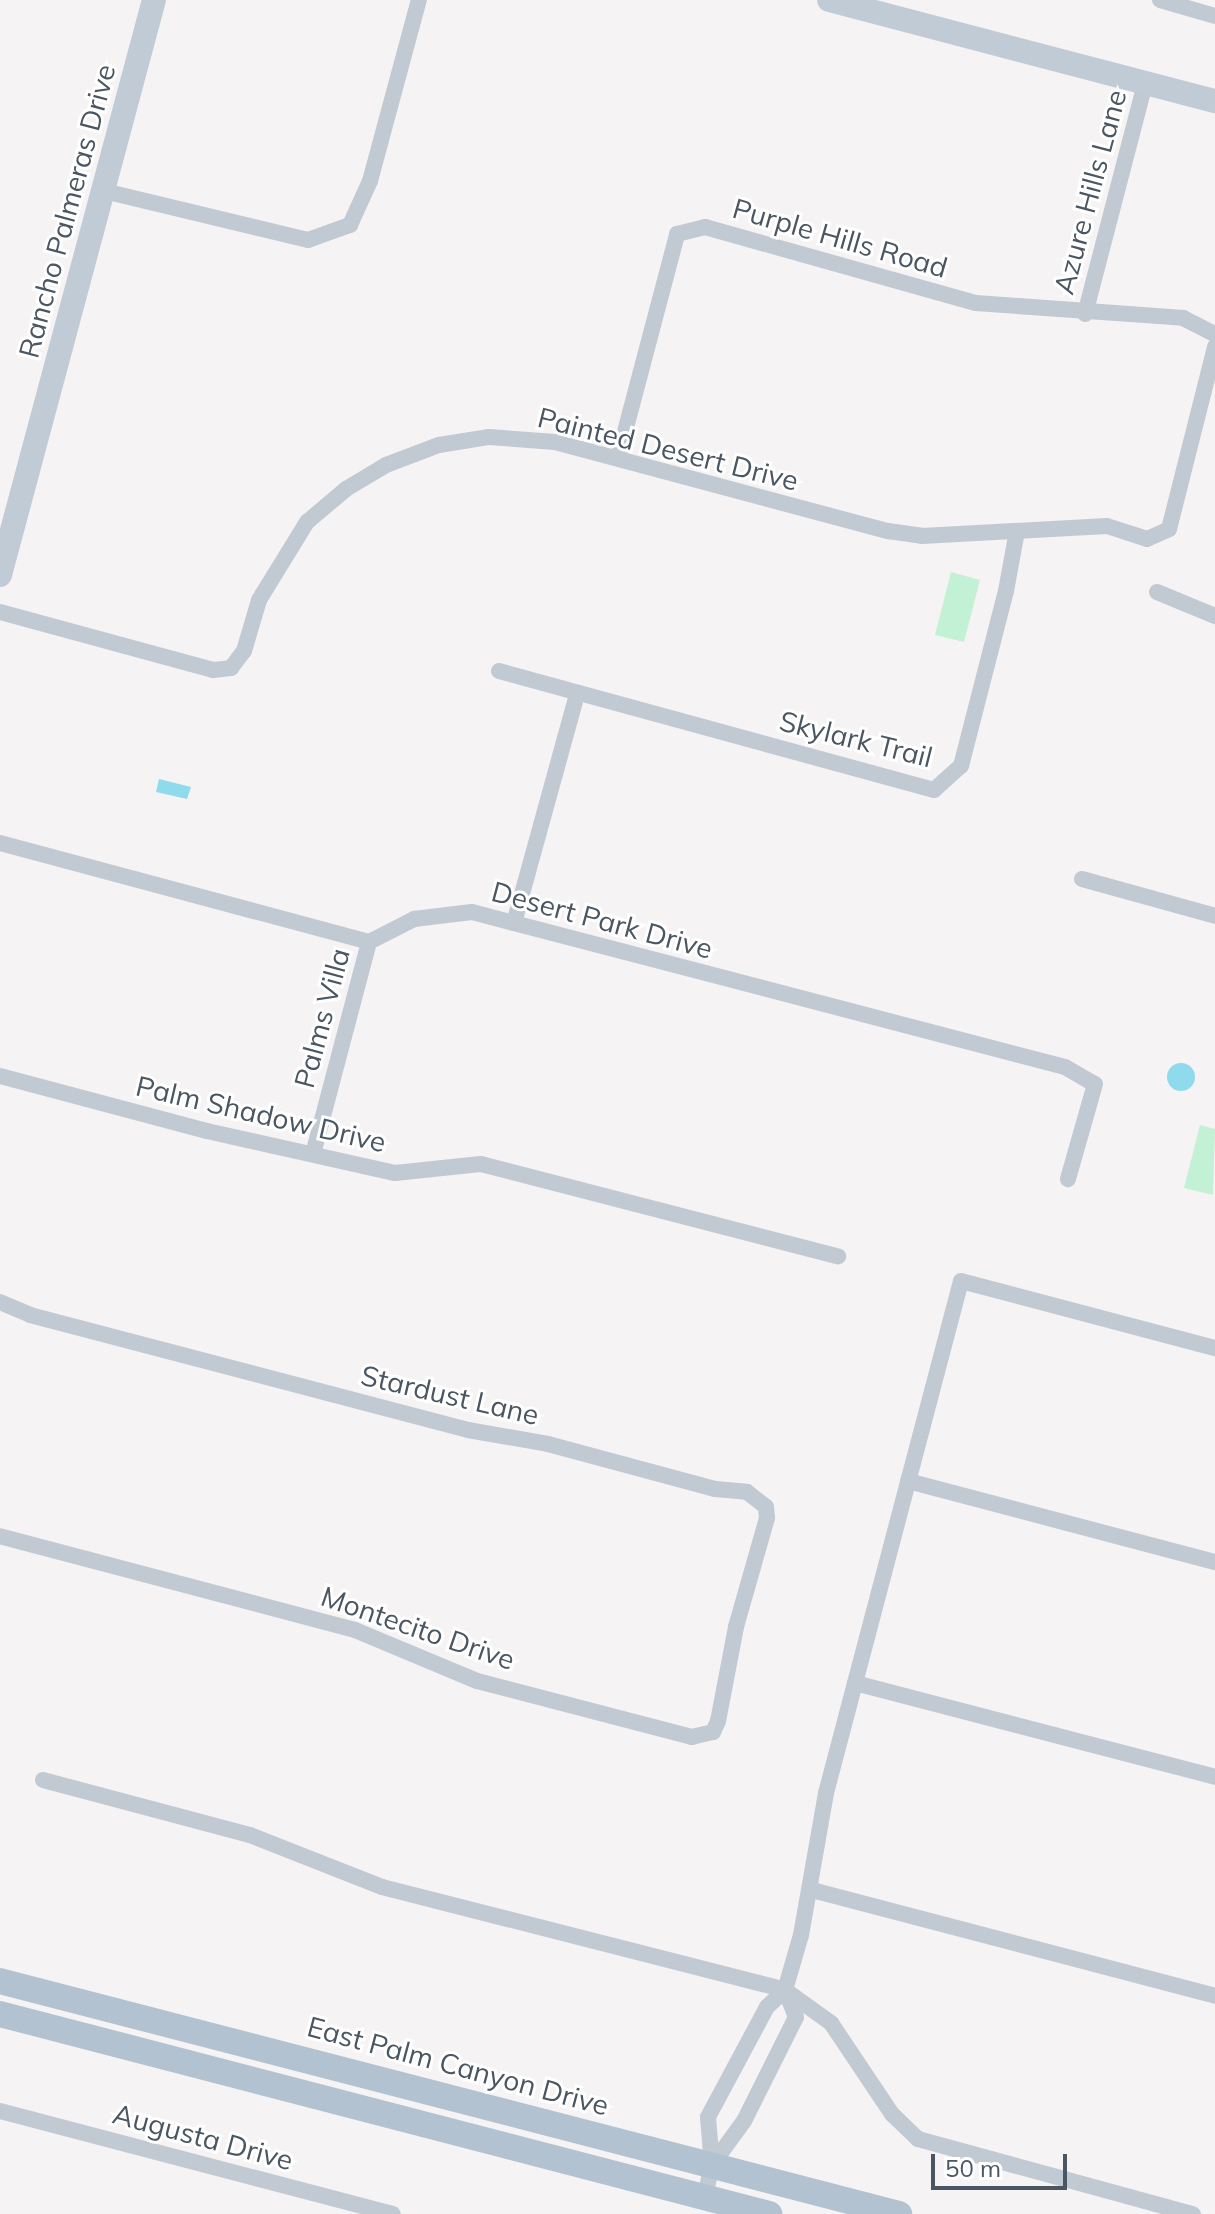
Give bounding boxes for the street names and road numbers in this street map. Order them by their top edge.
street label: Rancho Palmeras Drive [12,61,122,361]
street label: Azure Hills Lane [1047,86,1133,298]
street label: Purple Hills Road [729,191,951,285]
street label: Painted Desert Drive [534,400,802,498]
street label: Skylark Trail [776,704,936,774]
street label: Desert Park Drive [488,874,716,966]
street label: Palms Villa [287,945,357,1091]
street label: Palm Shadow Drive [133,1069,389,1159]
street label: Stardust Lane [358,1358,542,1432]
street label: Montecito Drive [317,1579,519,1677]
street label: East Palm Canyon Drive [304,2010,612,2122]
street label: Augusta Drive [109,2097,297,2177]

